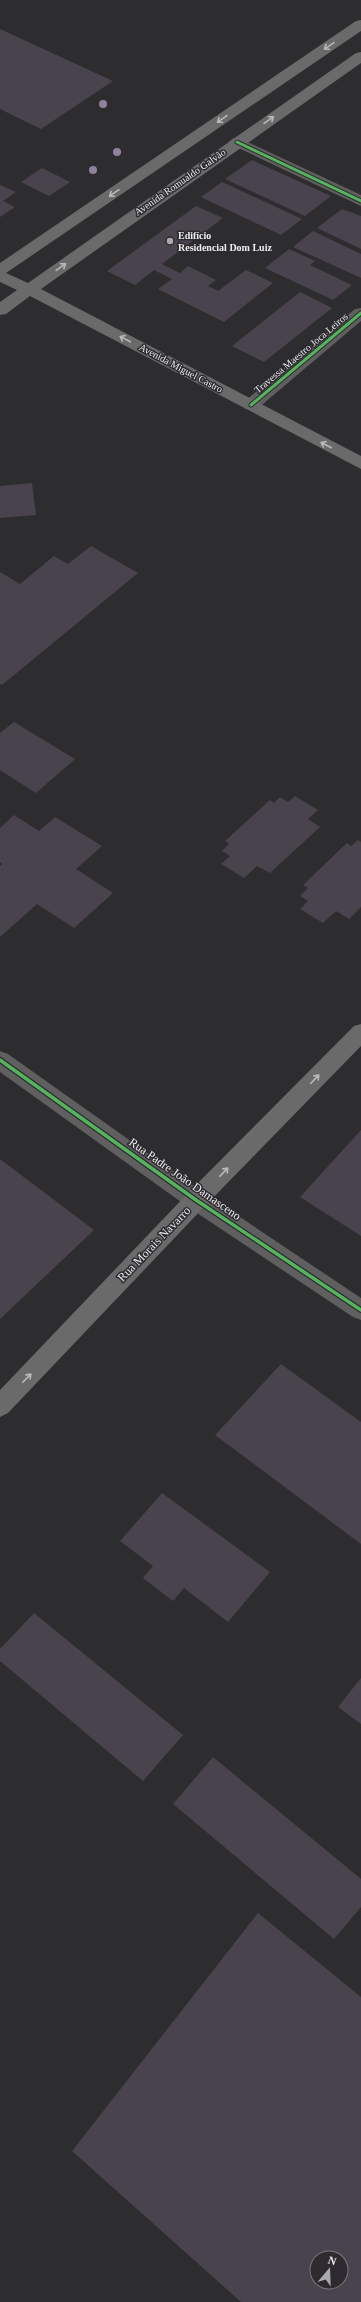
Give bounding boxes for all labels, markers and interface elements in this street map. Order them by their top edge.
one-way arrow [324,42,335,50]
one-way arrow [216,115,227,123]
one-way arrow [263,116,274,124]
street label: Avenida Romualdo Galvão [132,146,228,218]
one-way arrow [109,189,120,197]
place label: Edifício Residencial Dom Luiz [178,230,272,253]
marker: Edifício Residencial Dom Luiz [165,236,175,246]
one-way arrow [55,263,66,271]
street label: Travessa Maestro Joca Leiros [252,311,350,395]
one-way arrow [119,334,131,342]
street label: Avenida Miguel Castro [137,341,225,395]
one-way arrow [321,440,333,448]
one-way arrow [310,1074,320,1084]
street label: Rua Padre João Damasceno [126,1135,244,1223]
one-way arrow [219,1167,228,1177]
street label: Rua Morais Navarro [115,1204,193,1284]
one-way arrow [22,1373,32,1383]
north arrow [309,2250,349,2290]
text: N [327,2254,338,2268]

